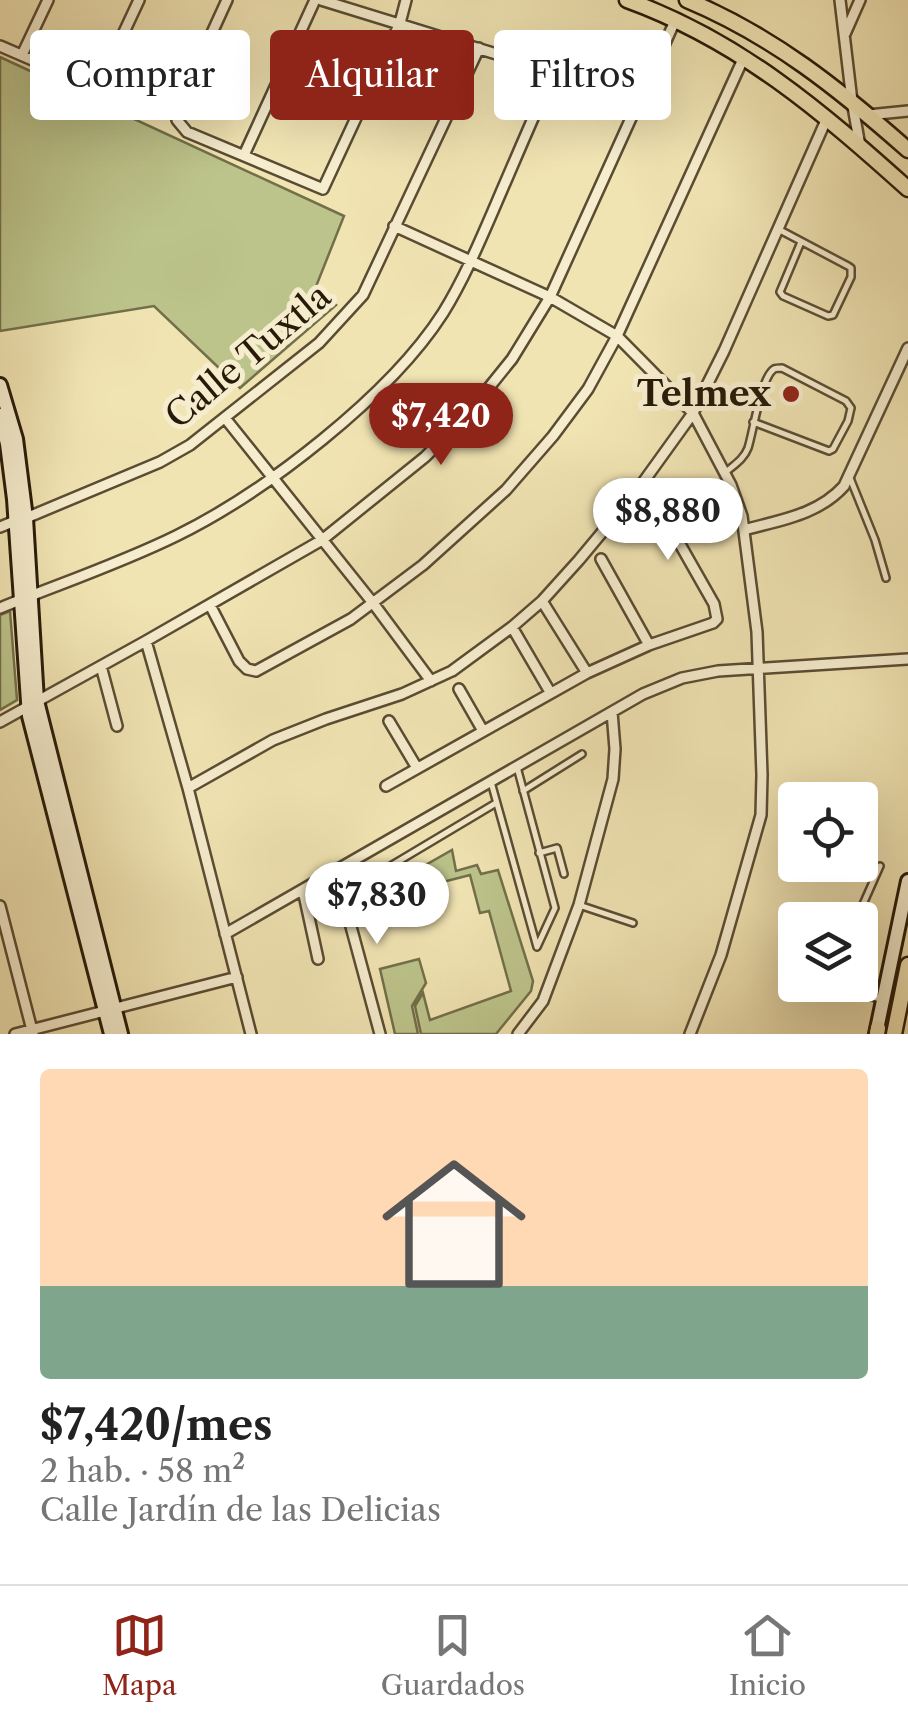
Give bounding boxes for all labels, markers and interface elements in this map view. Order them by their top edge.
chip: Comprar [30,30,250,120]
chip: Alquilar [270,30,474,120]
chip: Filtros [494,30,671,120]
street label: Calle Tuxtla [156,274,339,437]
place label: Telmex [637,372,771,415]
pin: $7,420 [360,383,522,468]
marker: Telmex [780,383,802,405]
text: $7,420 [391,396,491,435]
pin: $8,880 [587,478,749,563]
text: $8,880 [615,491,721,530]
map controls [778,782,878,1002]
button: locate [778,782,878,882]
pin: $7,830 [296,862,458,947]
text: $7,830 [327,875,427,914]
button: layers [778,902,878,1002]
icon: home [364,1134,544,1314]
text: $7,420/mes [40,1399,273,1451]
text: 2 hab. · 58 m² [40,1451,245,1490]
text: Calle Jardín de las Delicias [40,1490,441,1529]
tab: Mapa [102,1608,177,1702]
tab: Guardados [381,1608,525,1702]
tab: Inicio [729,1608,806,1702]

